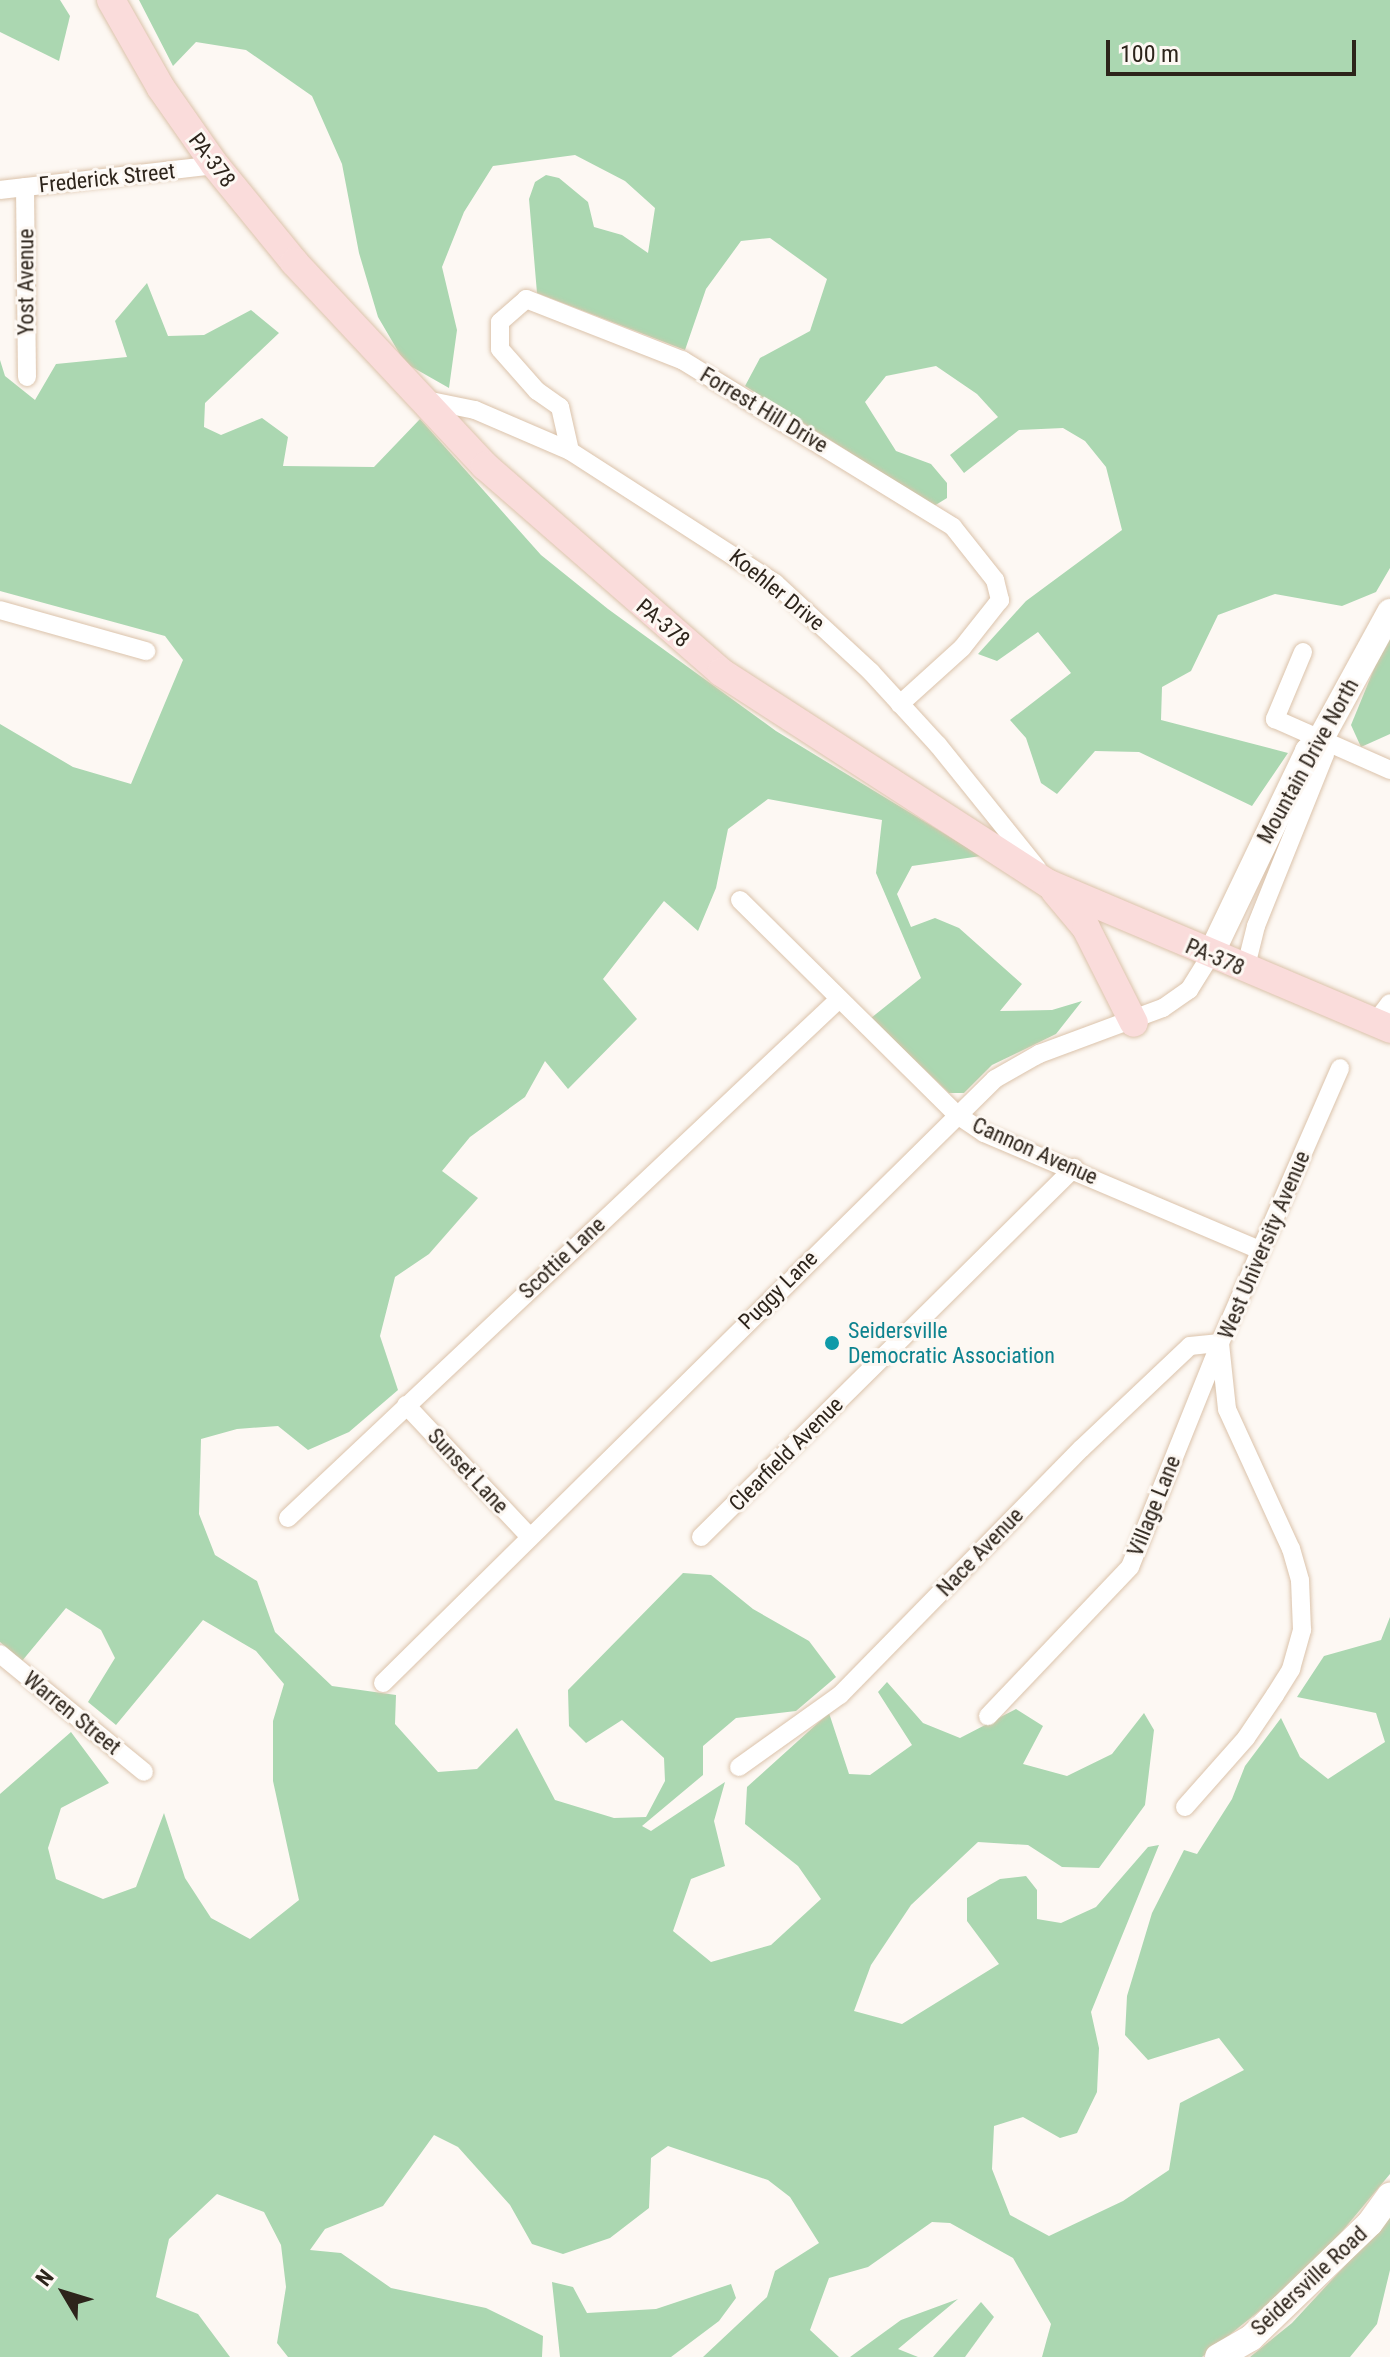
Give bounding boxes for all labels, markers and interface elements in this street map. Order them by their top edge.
scale bar [1110,24,1360,74]
text: 100 m [1120,40,1179,68]
street label: PA-378 [183,128,241,192]
street label: Frederick Street [38,158,176,198]
street label: Yost Avenue [13,229,39,335]
street label: Forrest Hill Drive [695,362,833,458]
street label: Koehler Drive [724,544,830,636]
street label: PA-378 [631,593,695,653]
street label: Mountain Drive North [1252,674,1364,848]
street label: PA-378 [1182,933,1248,981]
street label: Cannon Avenue [968,1112,1102,1190]
street label: West University Avenue [1212,1147,1316,1343]
street label: Scottie Lane [513,1212,611,1304]
street label: Puggy Lane [733,1245,823,1335]
place label: Seidersville Democratic Association [848,1317,1055,1368]
marker: Seidersville Democratic Association [823,1334,841,1352]
street label: Clearfield Avenue [723,1391,849,1517]
street label: Sunset Lane [422,1423,514,1519]
street label: Village Lane [1122,1452,1186,1560]
street label: Nace Avenue [931,1502,1029,1602]
street label: Warren Street [18,1666,126,1760]
street label: Seidersville Road [1246,2221,1372,2341]
north arrow [24,2253,104,2333]
text: N [31,2265,59,2291]

